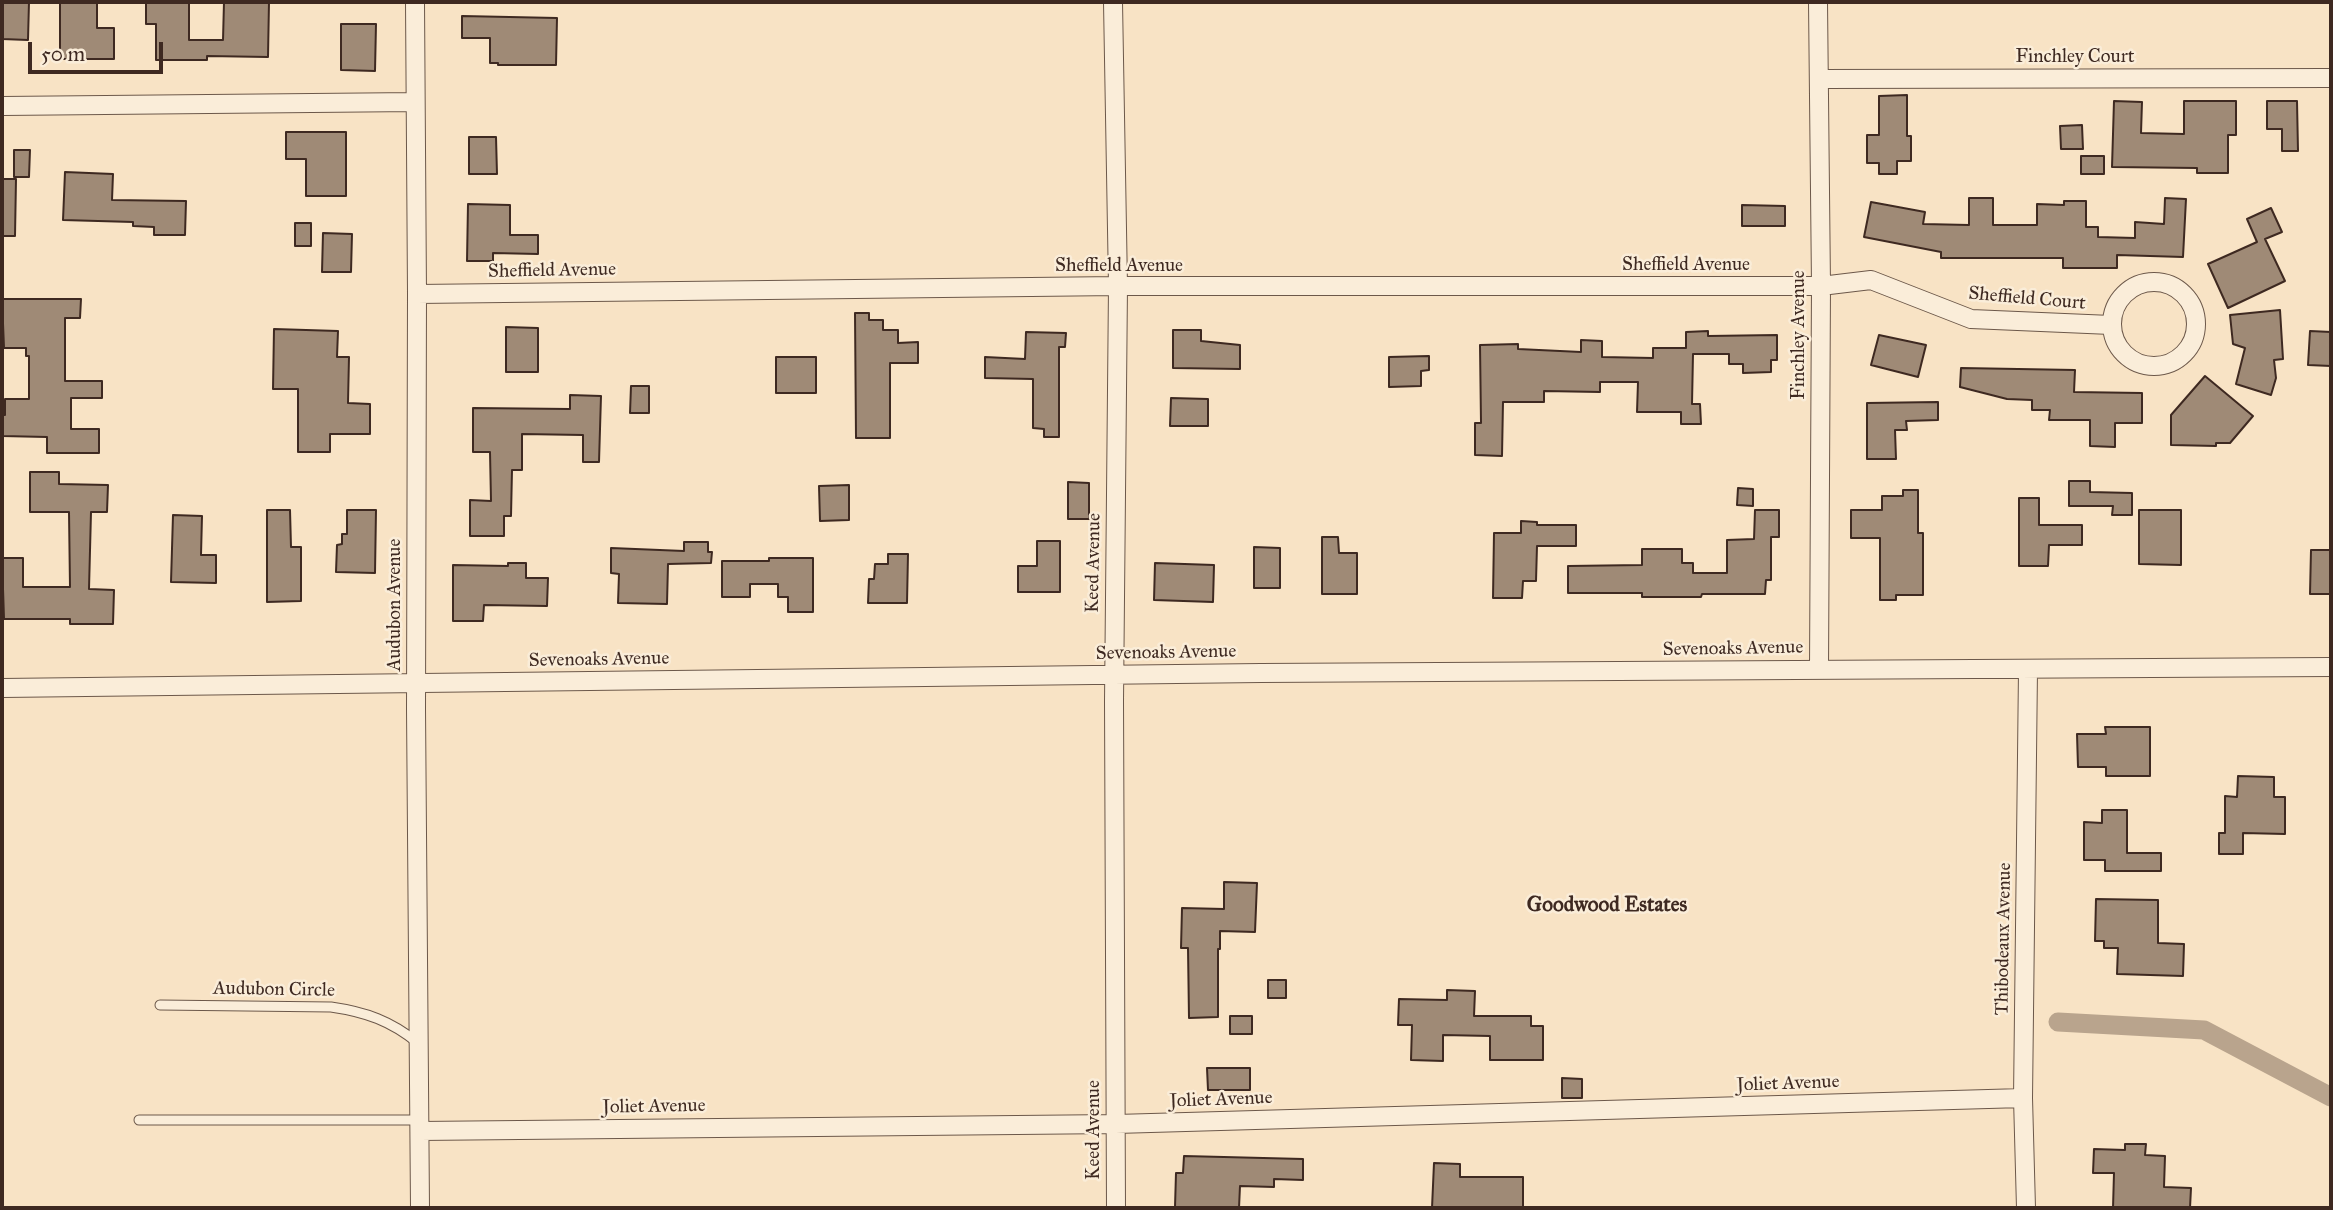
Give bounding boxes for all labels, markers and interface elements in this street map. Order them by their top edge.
scale bar [32,28,166,72]
text: 50 m [41,41,85,67]
street label: Finchley Court [2015,46,2135,68]
street label: Sheffield Avenue [1622,254,1750,276]
street label: Sheffield Avenue [1055,255,1183,277]
street label: Sheffield Avenue [488,258,616,284]
street label: Finchley Avenue [1788,270,1810,400]
street label: Sheffield Court [1967,283,2087,315]
street label: Keed Avenue [1082,513,1106,613]
street label: Audubon Avenue [384,539,406,671]
street label: Sevenoaks Avenue [1663,636,1803,662]
street label: Sevenoaks Avenue [1096,640,1236,666]
street label: Sevenoaks Avenue [529,647,669,673]
street label: Thibodeaux Avenue [1991,862,2017,1016]
district label: Goodwood Estates [1527,893,1687,919]
street label: Audubon Circle [213,978,335,1002]
street label: Joliet Avenue [1736,1071,1840,1097]
street label: Keed Avenue [1083,1080,1105,1180]
street label: Joliet Avenue [1169,1087,1273,1113]
street label: Joliet Avenue [602,1095,706,1119]

